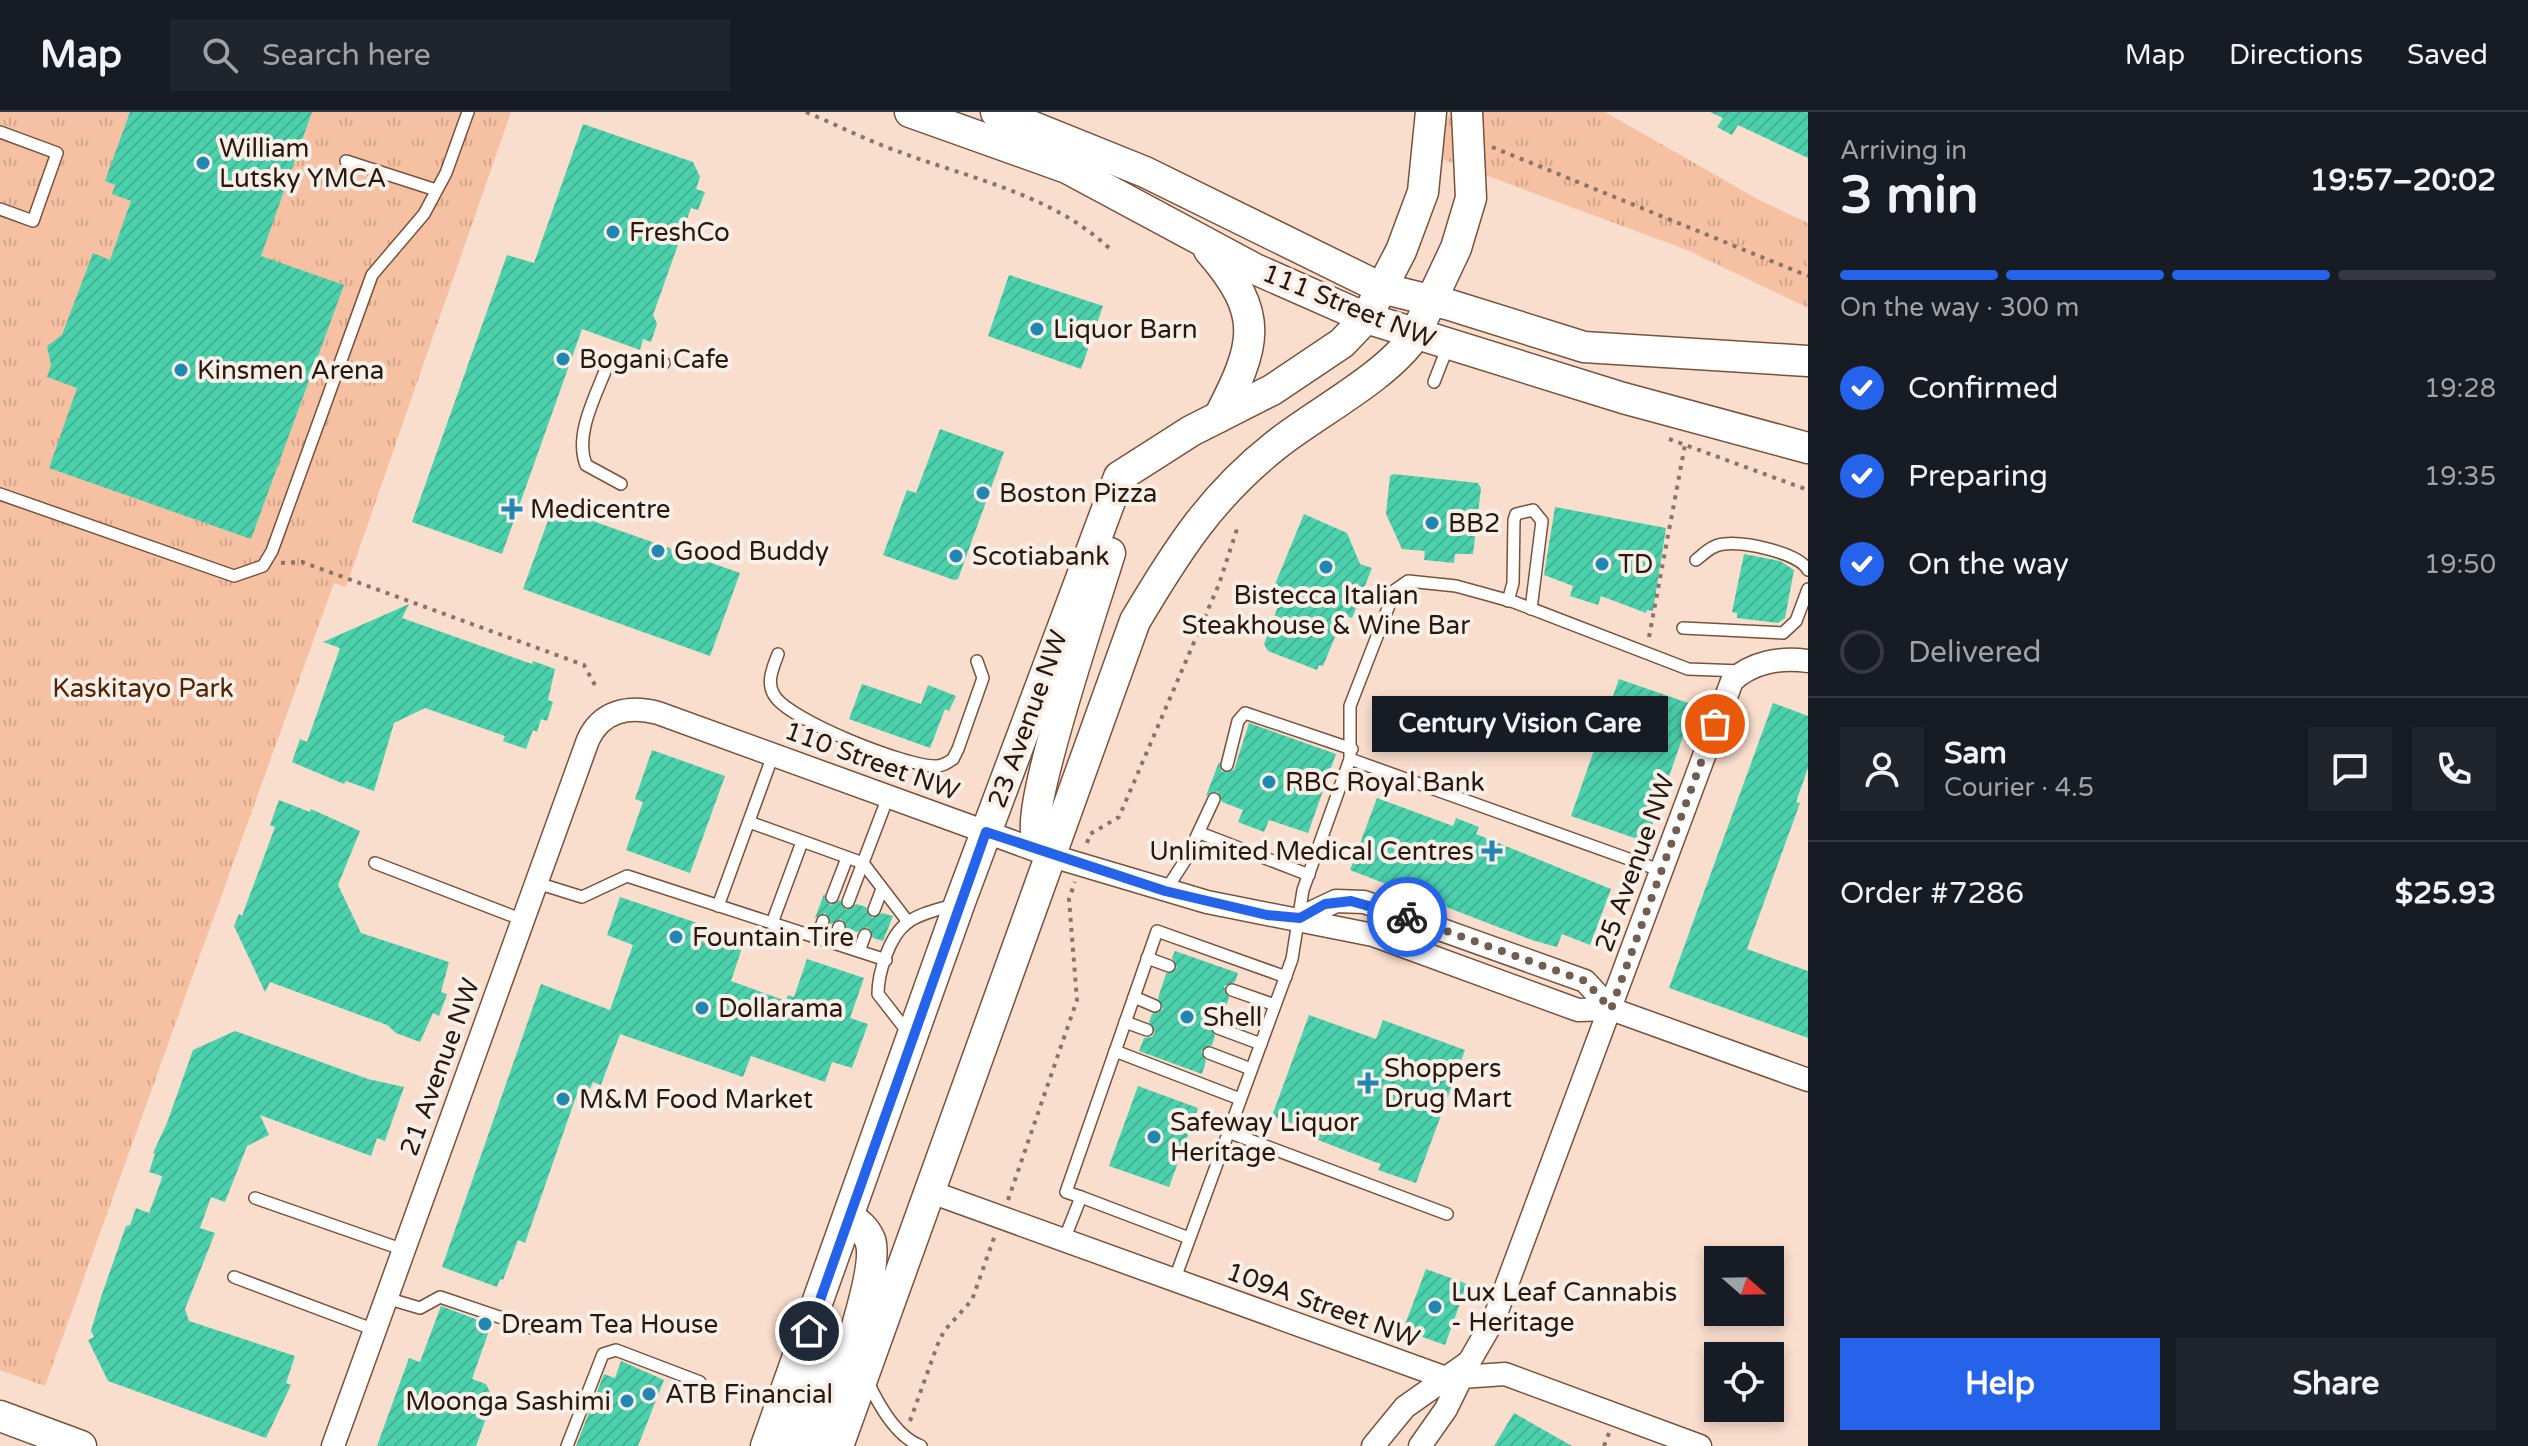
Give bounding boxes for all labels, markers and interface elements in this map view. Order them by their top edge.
search box [170,19,730,91]
text: Map [40,32,122,78]
icon: search [198,33,242,77]
text: Search here [262,37,431,74]
text: Map [2125,38,2185,72]
text: Directions [2229,38,2363,72]
text: Saved [2407,38,2488,72]
place label: William Lutsky YMCA [219,133,386,194]
text: Arriving in [1840,135,1967,166]
marker: William Lutsky YMCA [194,154,212,172]
text: 19:57–20:02 [2310,162,2496,199]
text: 3 min [1840,164,1979,227]
place label: FreshCo [629,217,730,248]
marker: FreshCo [604,223,622,241]
street label: 111 Street NW [1258,257,1440,355]
text: On the way · 300 m [1840,292,2079,323]
place label: Liquor Barn [1053,314,1198,345]
marker: Liquor Barn [1028,320,1046,338]
place label: Bogani Cafe [579,344,729,375]
marker: Bogani Cafe [554,350,572,368]
place label: Kinsmen Arena [197,355,384,386]
marker: Kinsmen Arena [172,361,190,379]
icon: check [1840,366,1884,410]
text: Confirmed [1908,370,2059,407]
text: 19:28 [2424,373,2496,404]
icon: check [1840,454,1884,498]
text: Preparing [1908,458,2048,495]
text: 19:35 [2424,461,2496,492]
place label: Boston Pizza [999,478,1157,509]
marker: Boston Pizza [974,484,992,502]
place label: Medicentre [530,494,671,525]
marker: Medicentre [501,498,523,520]
place label: BB2 [1448,508,1500,539]
marker: BB2 [1423,514,1441,532]
place label: Good Buddy [674,536,829,567]
place label: Scotiabank [972,541,1110,572]
marker: Good Buddy [649,542,667,560]
icon: check [1840,542,1884,586]
text: On the way [1908,546,2069,583]
marker: Scotiabank [947,547,965,565]
place label: TD [1618,549,1653,580]
text: 19:50 [2424,549,2496,580]
marker: TD [1593,555,1611,573]
marker: Bistecca Italian Steakhouse & Wine Bar [1317,558,1335,576]
place label: Bistecca Italian Steakhouse & Wine Bar [1182,580,1470,641]
street label: 23 Avenue NW [982,626,1074,812]
text: Delivered [1908,634,2042,671]
park label: Kaskitayo Park [52,673,234,704]
pin [1681,690,1749,758]
callout: Century Vision Care [1371,696,1667,752]
icon: bag [1693,702,1737,746]
text: Century Vision Care [1399,708,1641,739]
street label: 110 Street NW [780,715,964,807]
button: person [1840,727,1924,811]
button: chat [2308,727,2392,811]
button: phone [2412,727,2496,811]
text: Sam [1944,735,2007,772]
place label: RBC Royal Bank [1285,767,1485,798]
street label: 25 Avenue NW [1589,770,1681,956]
text: Courier · 4.5 [1944,772,2094,803]
marker: RBC Royal Bank [1260,773,1278,791]
place label: Unlimited Medical Centres [1149,836,1474,867]
marker: Unlimited Medical Centres [1481,840,1503,862]
text: Order #7286 [1840,875,2024,912]
text: $25.93 [2395,875,2496,912]
courier [1367,877,1447,957]
icon: bike [1385,895,1429,939]
place label: Fountain Tire [692,922,854,953]
marker: Fountain Tire [667,928,685,946]
street label: 21 Avenue NW [394,974,486,1160]
place label: Dollarama [718,993,843,1024]
marker: Dollarama [693,999,711,1017]
place label: Shell [1203,1002,1262,1033]
marker: Shell [1178,1008,1196,1026]
place label: Shoppers Drug Mart [1384,1053,1512,1114]
marker: Shoppers Drug Mart [1359,1074,1377,1092]
place label: M&M Food Market [579,1084,813,1115]
marker: M&M Food Market [554,1090,572,1108]
place label: Safeway Liquor Heritage [1170,1107,1359,1168]
marker: Safeway Liquor Heritage [1145,1128,1163,1146]
north arrow [1704,1246,1784,1326]
map controls [1704,1246,1784,1422]
street label: 109A Street NW [1222,1256,1424,1354]
place label: Lux Leaf Cannabis - Heritage [1451,1277,1677,1338]
pin [775,1297,843,1365]
marker: Lux Leaf Cannabis - Heritage [1426,1298,1444,1316]
place label: Dream Tea House [501,1309,718,1340]
icon: home [787,1309,831,1353]
marker: Dream Tea House [476,1315,494,1333]
button: Help [1840,1338,2160,1430]
button: Share [2176,1338,2496,1430]
button: locate [1704,1342,1784,1422]
place label: ATB Financial [665,1379,833,1410]
marker: ATB Financial [640,1385,658,1403]
place label: Moonga Sashimi [405,1386,611,1417]
marker: Moonga Sashimi [618,1392,636,1410]

